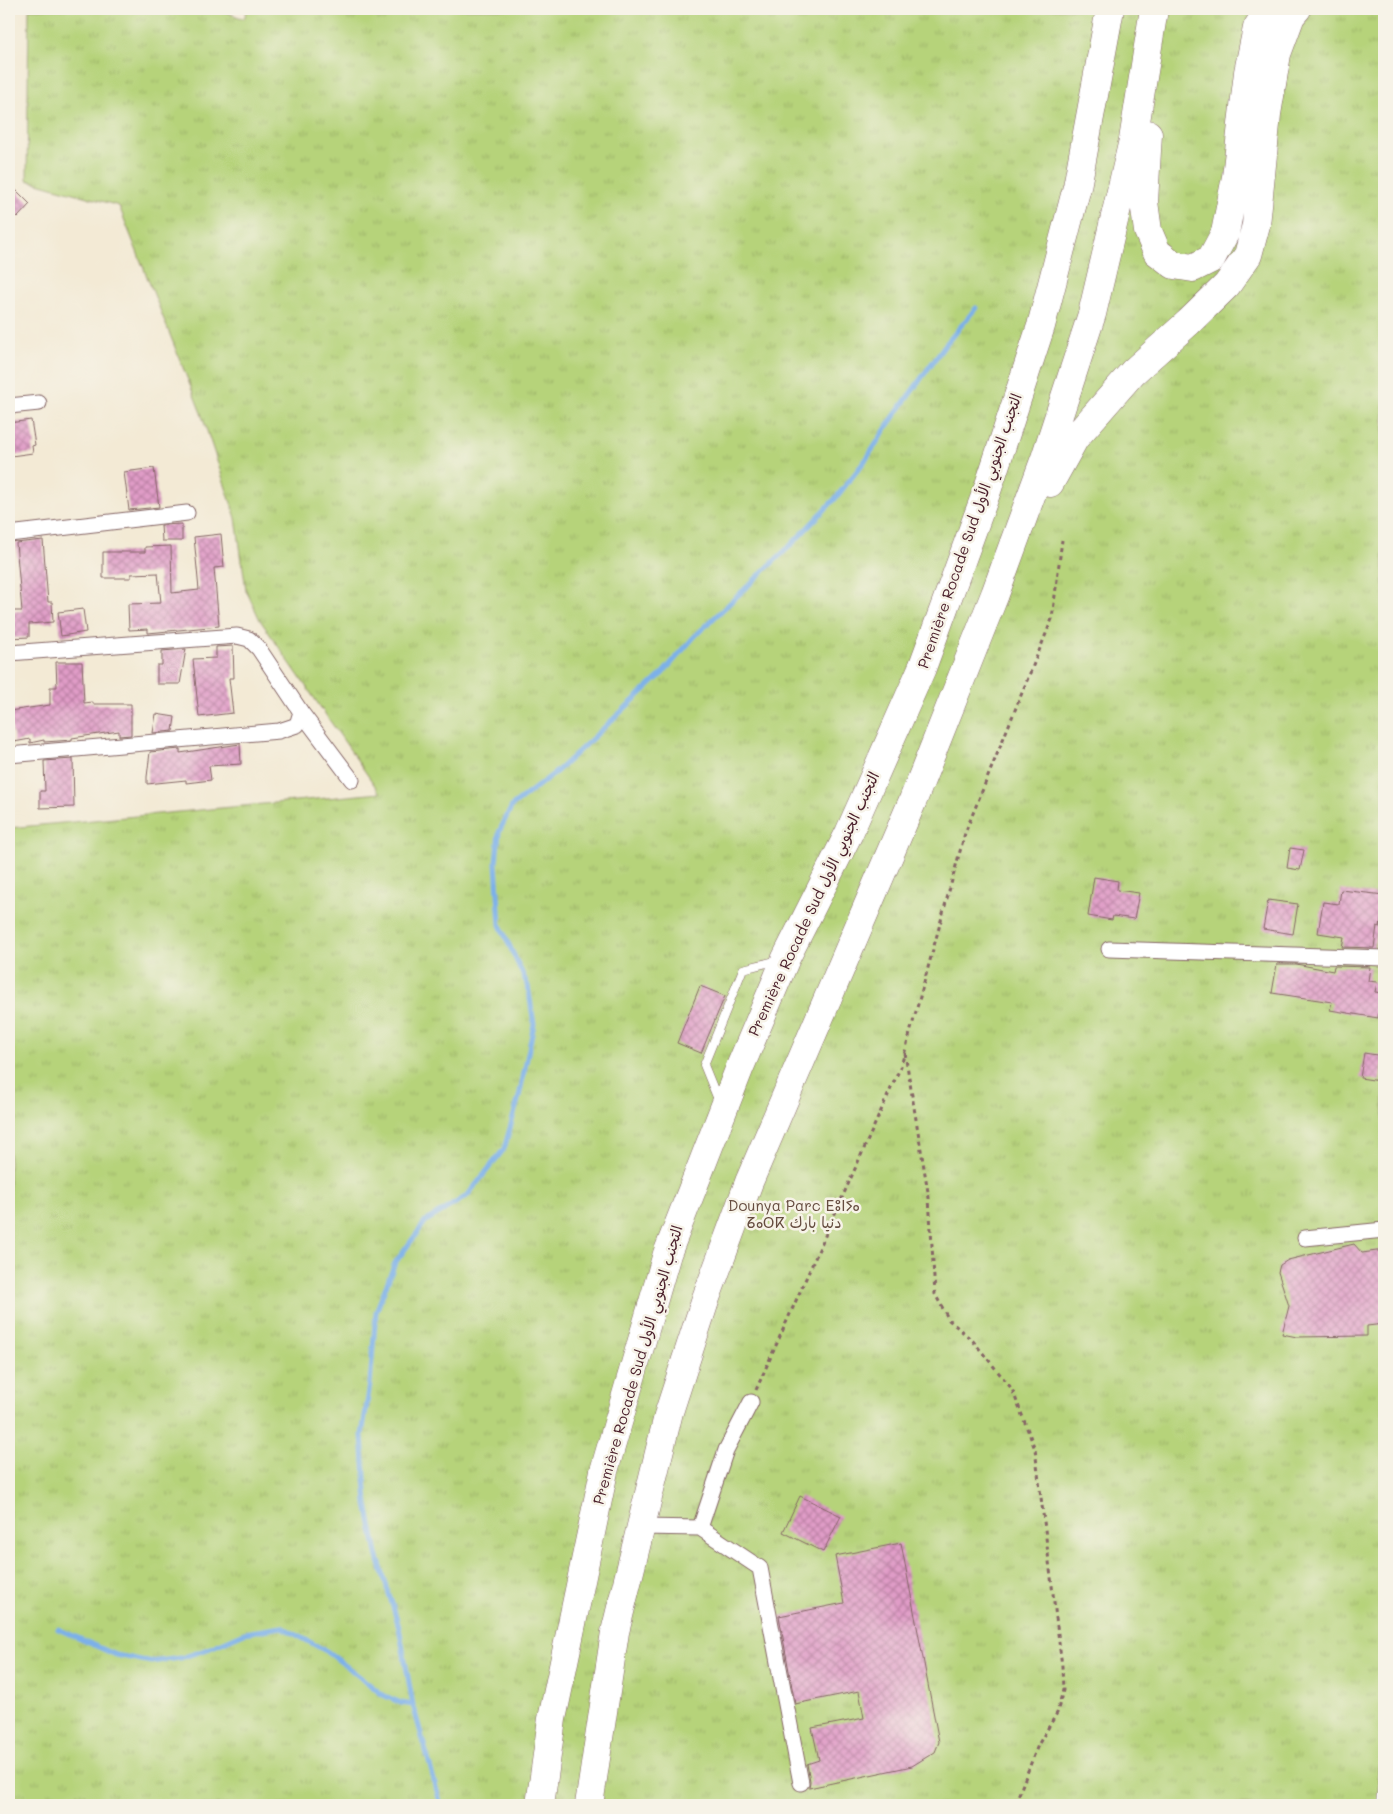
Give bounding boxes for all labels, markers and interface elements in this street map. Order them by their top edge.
street label: Première Rocade Sud التجنب الجنوبي الأول [912,391,1029,672]
street label: Première Rocade Sud التجنب الجنوبي الأول [743,768,887,1041]
park label: Dounya Parc ⴹⵓⵏⵢⴰ ⵒⴰⵔⴽ دنيا بارك [728,1195,860,1232]
street label: Première Rocade Sud التجنب الجنوبي الأول [588,1223,690,1508]

